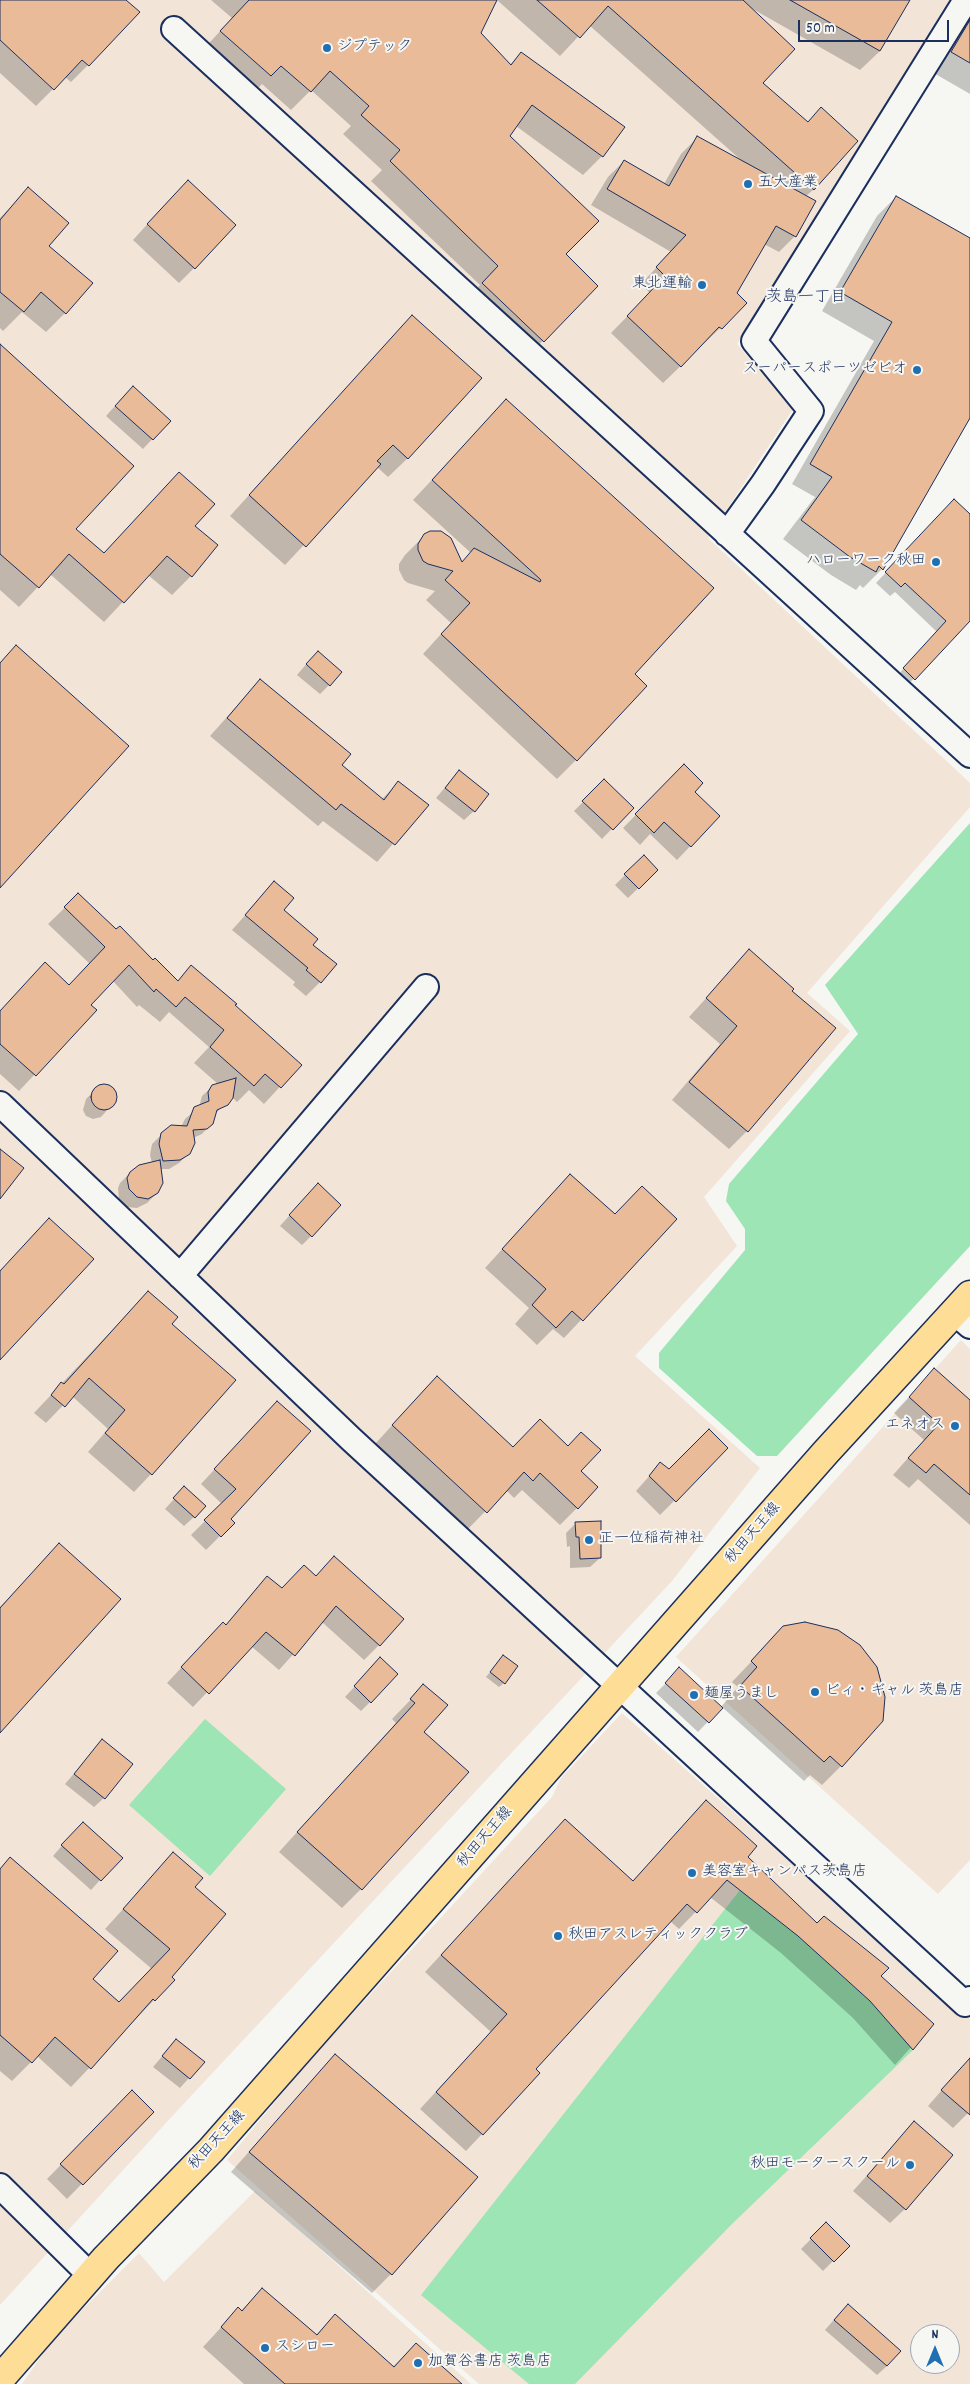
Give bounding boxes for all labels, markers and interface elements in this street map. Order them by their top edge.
scale bar [800,10,951,42]
text: 50 m [806,18,835,40]
place label: ジプテック [337,39,412,57]
marker: ジプテック [321,42,333,54]
place label: 五大産業 [758,175,818,193]
marker: 五大産業 [742,178,754,190]
place label: 東北運輸 [632,276,692,294]
marker: 東北運輸 [696,279,708,291]
district label: 茨島一丁目 [766,289,846,309]
place label: スーパースポーツゼビオ [743,361,907,379]
marker: スーパースポーツゼビオ [911,364,923,376]
place label: ハローワーク秋田 [806,553,926,571]
marker: ハローワーク秋田 [930,556,942,568]
place label: エネオス [885,1417,945,1435]
marker: エネオス [949,1420,961,1432]
street label: 秋田天王線 [723,1500,785,1568]
place label: 正一位稲荷神社 [599,1531,704,1549]
marker: 正一位稲荷神社 [583,1534,595,1546]
place label: ビィ・ギャル 茨島店 [825,1683,963,1701]
place label: 麺屋うまし [704,1686,779,1704]
marker: ビィ・ギャル 茨島店 [809,1686,821,1698]
marker: 麺屋うまし [688,1689,700,1701]
street label: 秋田天王線 [455,1804,517,1872]
place label: 美容室キャンパス茨島店 [702,1864,867,1882]
marker: 美容室キャンパス茨島店 [686,1867,698,1879]
place label: 秋田アスレティッククラブ [568,1927,748,1945]
marker: 秋田アスレティッククラブ [552,1930,564,1942]
street label: 秋田天王線 [186,2107,250,2175]
place label: 秋田モータースクール [750,2156,900,2174]
marker: 秋田モータースクール [904,2159,916,2171]
north arrow [910,2324,960,2374]
text: N [932,2325,938,2345]
place label: スシロー [275,2339,335,2357]
marker: スシロー [259,2342,271,2354]
place label: 加賀谷書店 茨島店 [428,2354,551,2372]
marker: 加賀谷書店 茨島店 [412,2357,424,2369]

